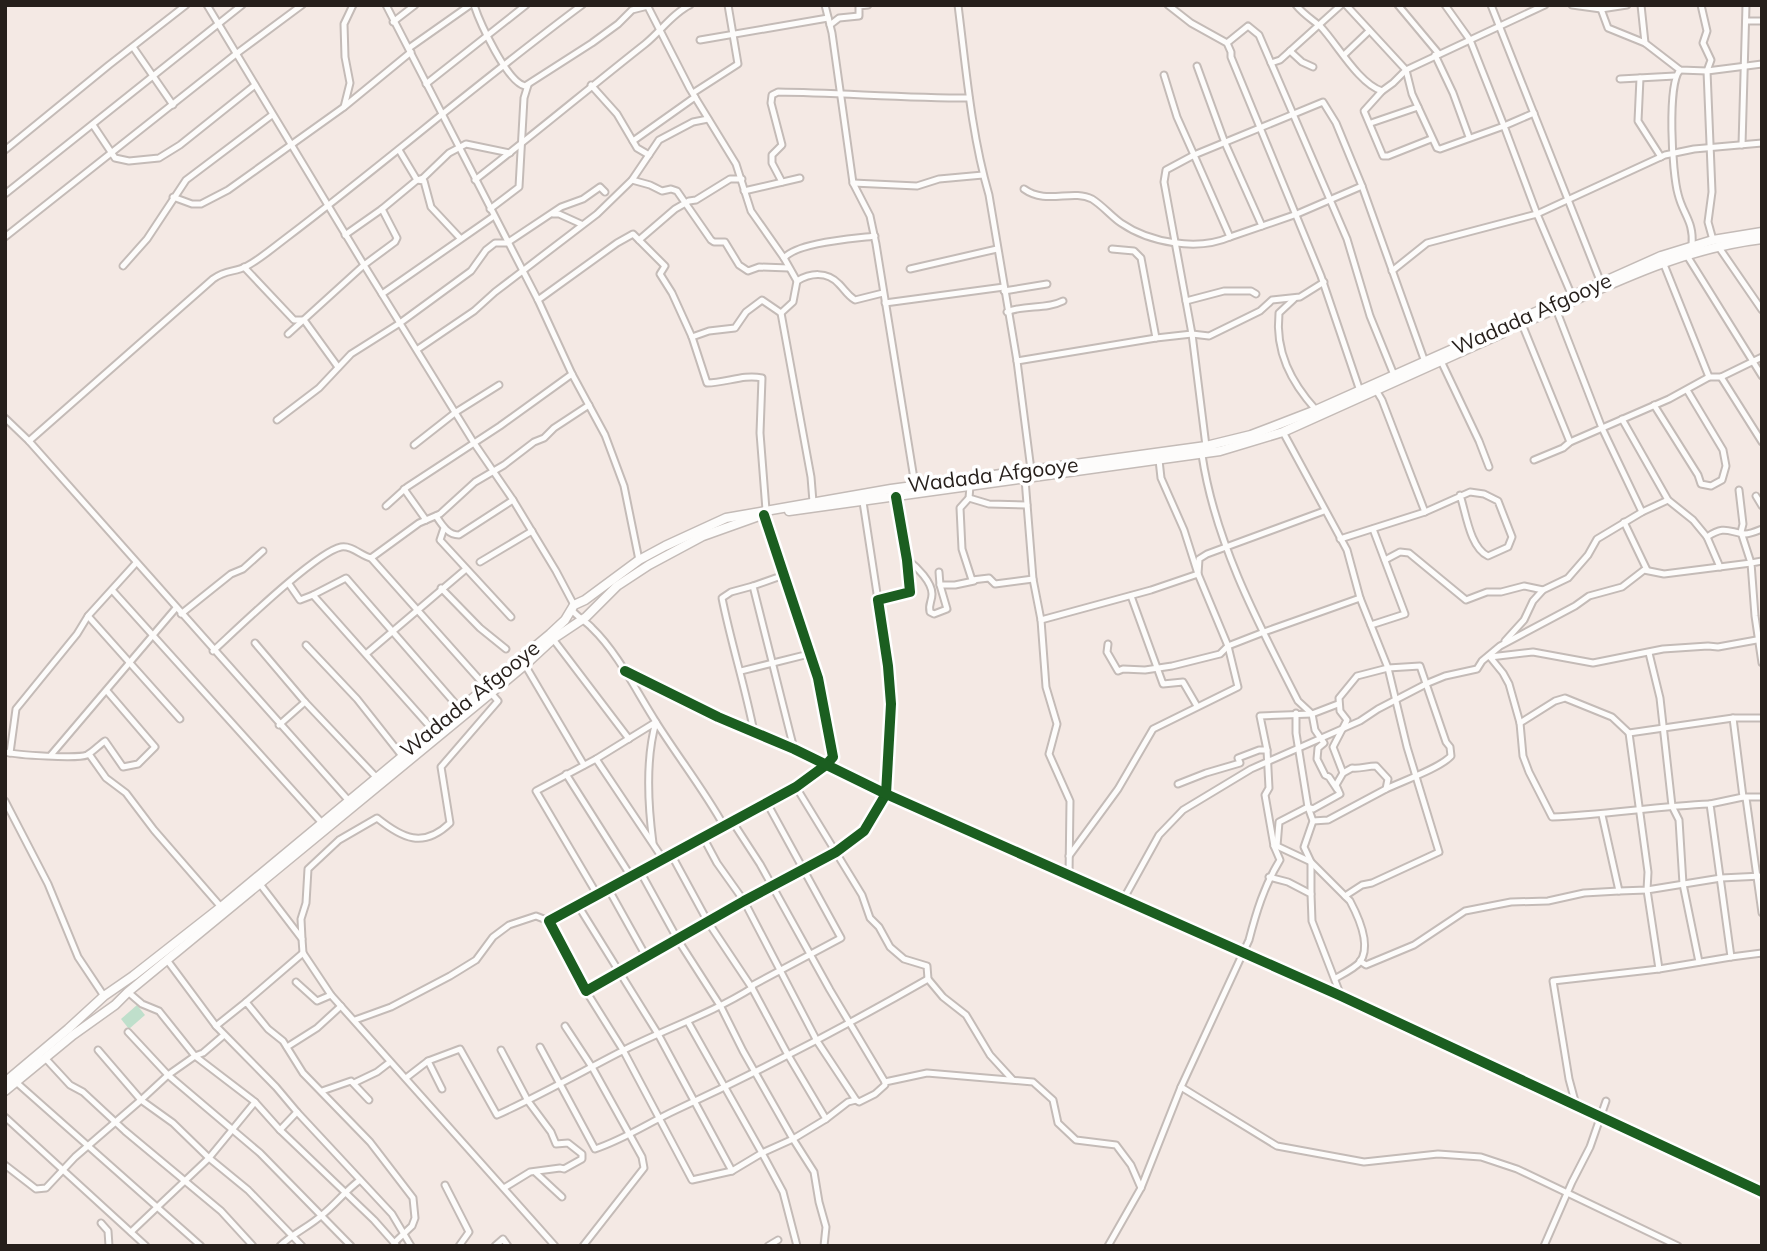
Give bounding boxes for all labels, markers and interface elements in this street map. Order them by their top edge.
street label: Wadada Afgooye [1448,266,1615,360]
street label: Wadada Afgooye [906,451,1080,497]
street label: Wadada Afgooye [395,634,544,762]

